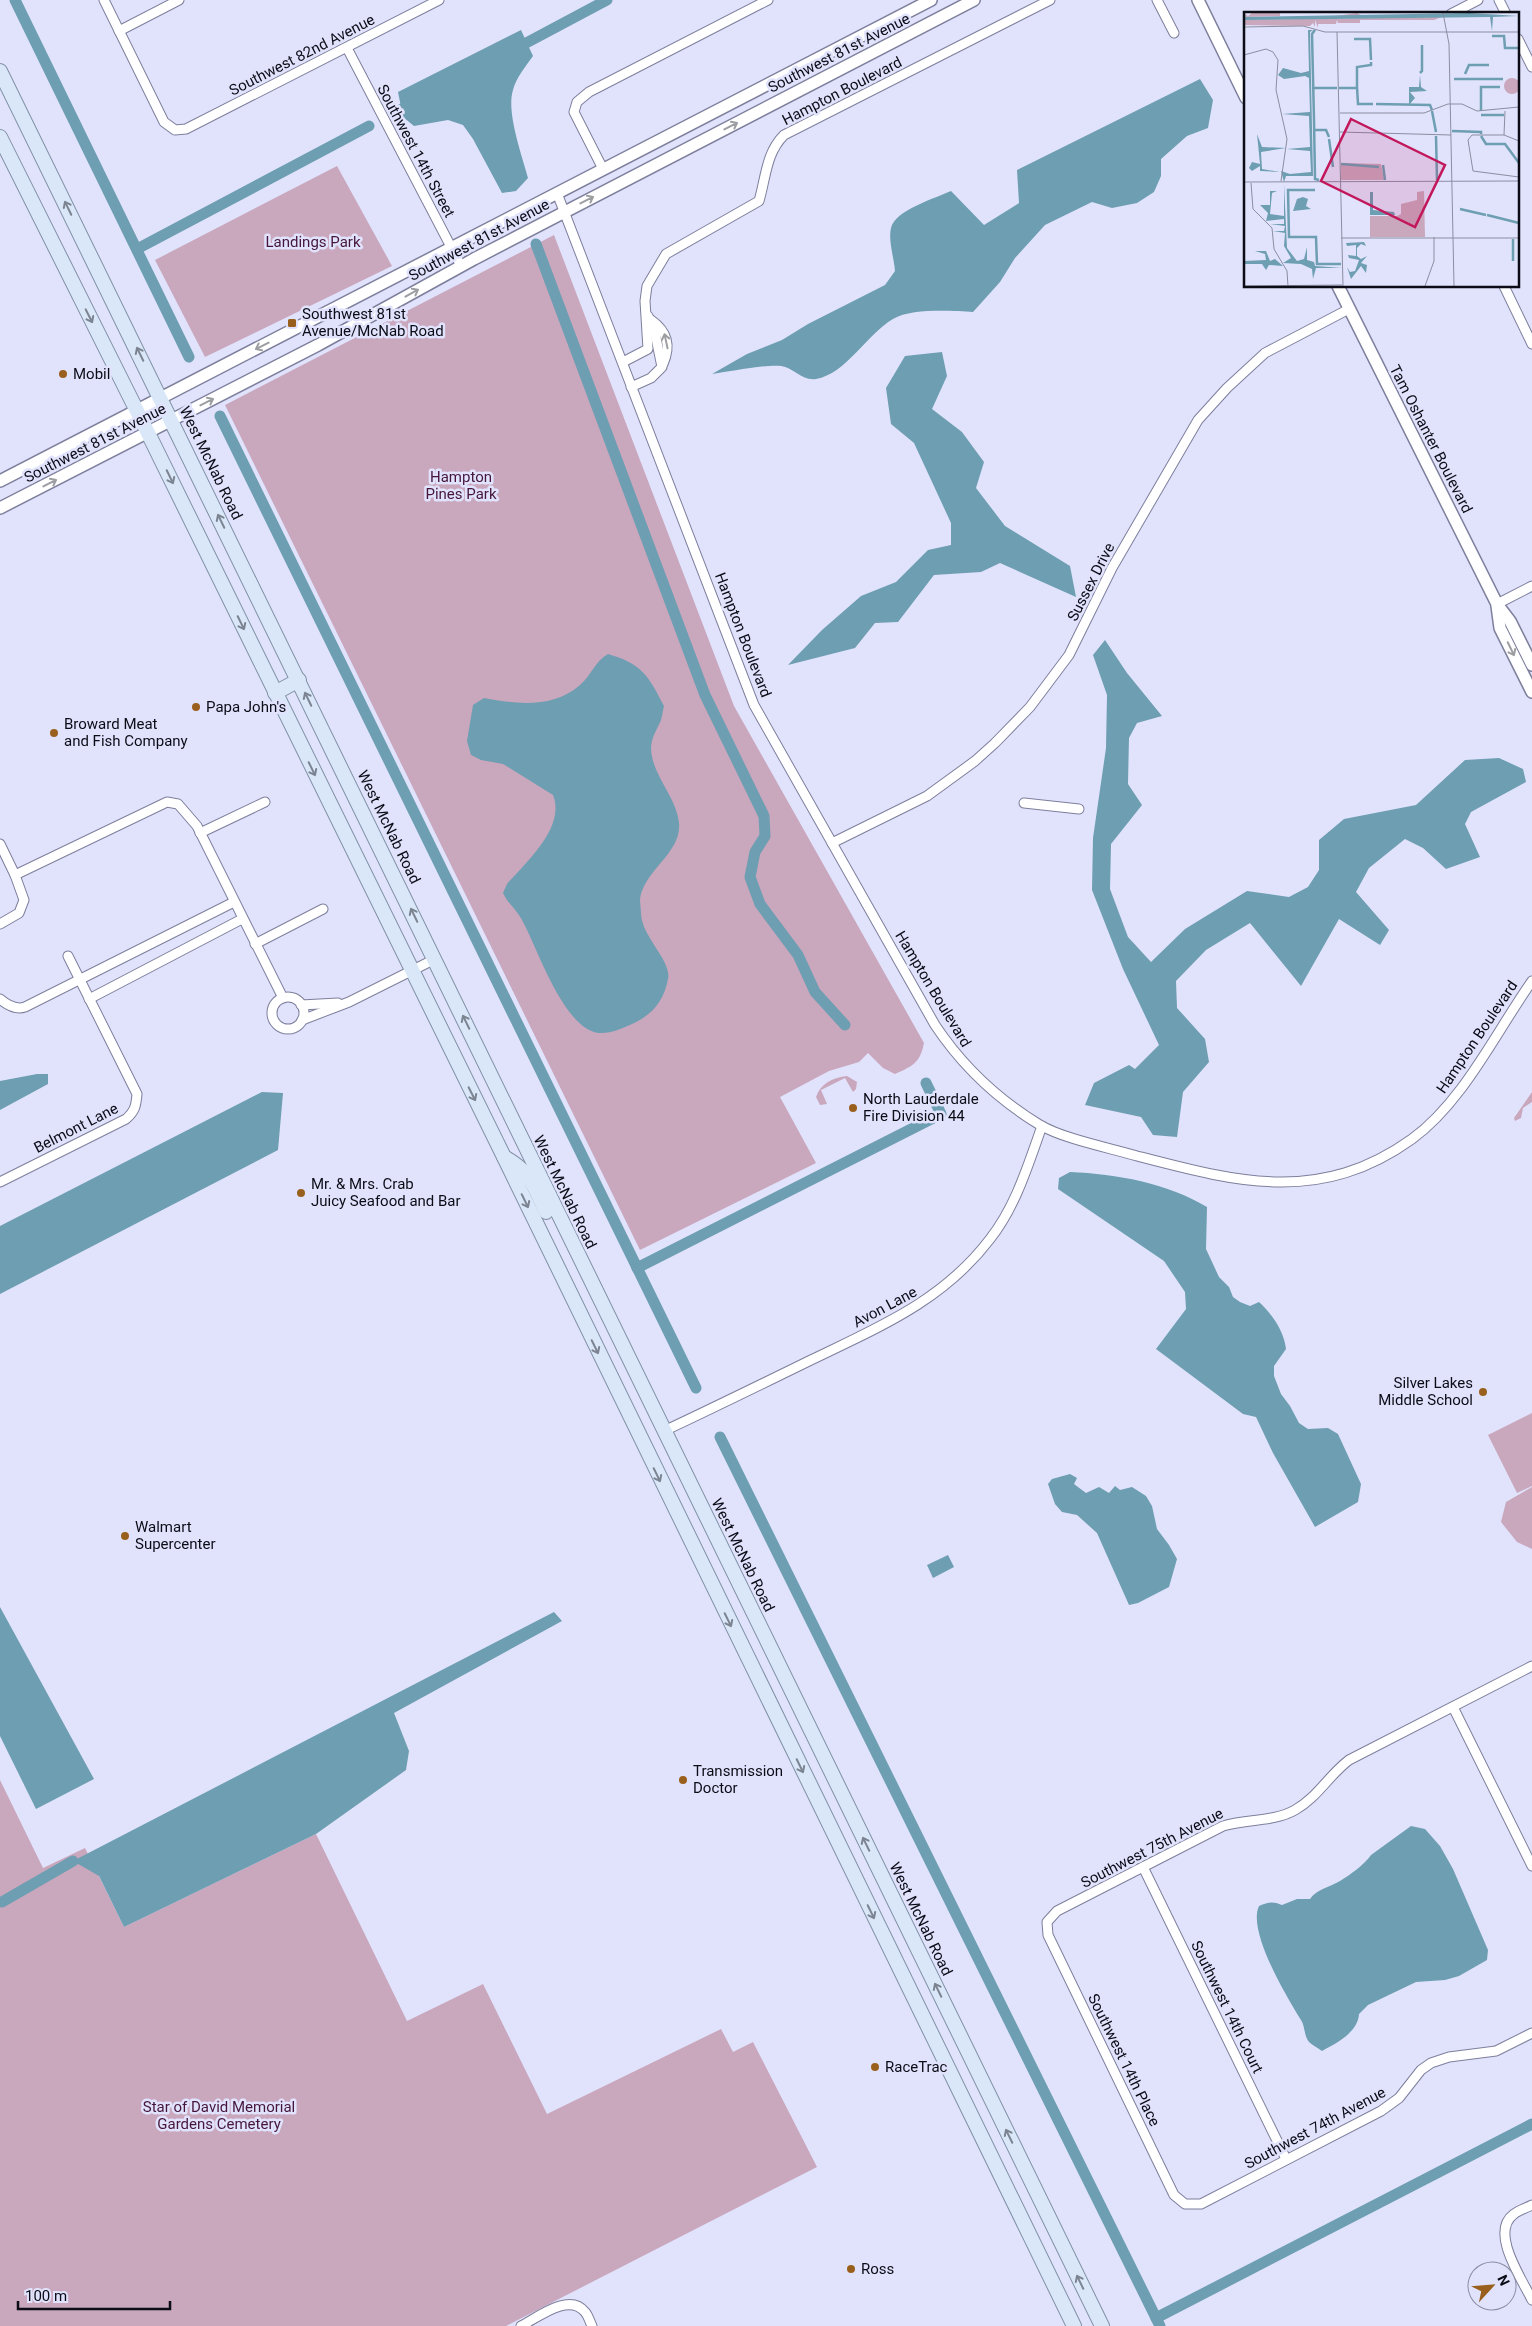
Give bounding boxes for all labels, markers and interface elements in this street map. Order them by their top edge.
street label: Southwest 81st Avenue [765,9,913,97]
street label: Southwest 82nd Avenue [226,10,378,100]
inset map [1244,12,1520,288]
street label: Hampton Boulevard [779,53,905,129]
street label: Southwest 14th Street [373,82,459,221]
one-way arrow [723,121,738,130]
street label: Southwest 81st Avenue [406,195,552,285]
one-way arrow [579,195,594,205]
one-way arrow [63,201,72,216]
park label: Landings Park [265,233,361,251]
one-way arrow [404,287,419,297]
place label: Southwest 81st Avenue/McNab Road [302,305,444,340]
one-way arrow [85,308,94,323]
marker: Southwest 81st Avenue/McNab Road [286,317,298,329]
one-way arrow [661,333,670,349]
one-way arrow [255,342,270,351]
one-way arrow [134,347,144,362]
street label: Tam Oshanter Boulevard [1386,362,1476,516]
place label: Mobil [73,365,110,383]
marker: Mobil [57,368,69,380]
one-way arrow [199,397,214,406]
street label: Southwest 81st Avenue [21,399,169,487]
street label: West McNab Road [176,403,246,523]
park label: Hampton Pines Park [425,468,497,503]
one-way arrow [165,469,175,484]
one-way arrow [42,478,57,487]
one-way arrow [216,513,226,528]
street label: Sussex Drive [1064,540,1118,624]
street label: Hampton Boulevard [711,570,775,700]
one-way arrow [236,615,246,630]
one-way arrow [1507,641,1516,656]
one-way arrow [303,691,313,706]
place label: Papa John's [206,698,286,716]
marker: Papa John's [190,701,202,713]
place label: Broward Meat and Fish Company [64,715,188,750]
marker: Broward Meat and Fish Company [48,727,60,739]
one-way arrow [308,761,317,776]
street label: West McNab Road [354,767,424,887]
one-way arrow [409,908,418,923]
street label: Hampton Boulevard [891,928,975,1050]
street label: Hampton Boulevard [1433,977,1521,1097]
one-way arrow [460,1015,470,1030]
one-way arrow [468,1086,477,1101]
place label: North Lauderdale Fire Division 44 [863,1090,979,1125]
street label: Belmont Lane [31,1099,121,1157]
marker: North Lauderdale Fire Division 44 [847,1102,859,1114]
street label: West McNab Road [530,1132,600,1252]
place label: Mr. & Mrs. Crab Juicy Seafood and Bar [311,1175,461,1210]
marker: Mr. & Mrs. Crab Juicy Seafood and Bar [295,1187,307,1199]
one-way arrow [521,1193,530,1208]
street label: Avon Lane [850,1283,920,1331]
one-way arrow [591,1340,601,1355]
place label: Silver Lakes Middle School [1378,1374,1473,1409]
marker: Silver Lakes Middle School [1477,1386,1489,1398]
one-way arrow [652,1467,662,1482]
street label: West McNab Road [708,1495,778,1615]
place label: Walmart Supercenter [135,1518,216,1553]
marker: Walmart Supercenter [119,1530,131,1542]
one-way arrow [724,1613,734,1628]
one-way arrow [795,1759,805,1774]
place label: Transmission Doctor [693,1762,783,1797]
marker: Transmission Doctor [677,1774,689,1786]
street label: Southwest 75th Avenue [1078,1804,1226,1892]
one-way arrow [861,1837,870,1852]
street label: West McNab Road [886,1859,956,1979]
one-way arrow [866,1905,876,1920]
street label: Southwest 14th Court [1187,1938,1267,2076]
one-way arrow [932,1983,942,1998]
street label: Southwest 14th Place [1084,1991,1164,2129]
place label: RaceTrac [885,2058,948,2076]
marker: RaceTrac [869,2061,881,2073]
street label: Southwest 74th Avenue [1241,2083,1389,2173]
park label: Star of David Memorial Gardens Cemetery [143,2098,295,2133]
one-way arrow [1004,2129,1013,2144]
place label: Ross [861,2260,894,2278]
north arrow [1467,2261,1517,2311]
marker: Ross [845,2263,857,2275]
text: N [1494,2272,1513,2288]
one-way arrow [1075,2275,1084,2290]
scale bar [18,2278,170,2310]
text: 100 m [25,2287,67,2305]

